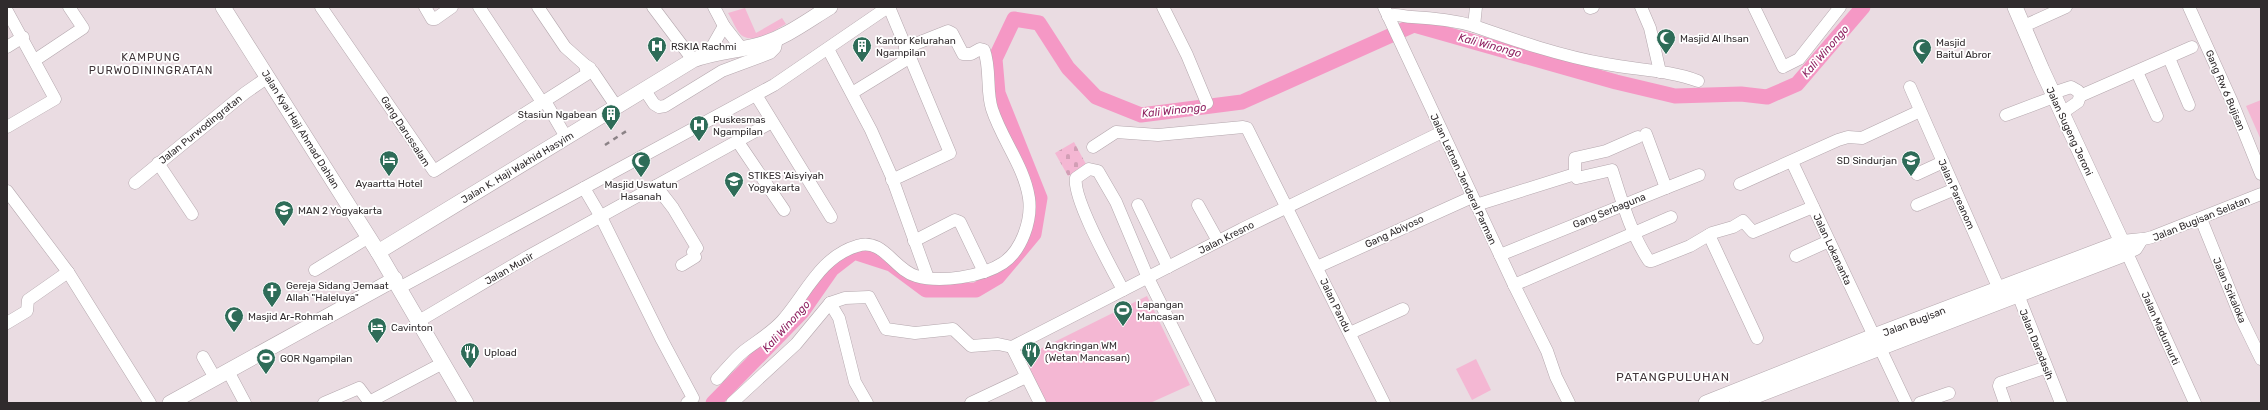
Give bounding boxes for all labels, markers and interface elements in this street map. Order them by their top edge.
water label: Kali Winongo [1799,23,1852,80]
mosque icon: Masjid Al Ihsan [1655,27,1677,55]
water label: Kali Winongo [1457,31,1523,60]
place label: Masjid Al Ihsan [1680,33,1749,45]
hospital icon: RSKIA Rachmi [646,35,668,63]
building icon: Kantor Kelurahan Ngampilan [851,35,873,63]
place label: Kantor Kelurahan Ngampilan [876,35,956,59]
mosque icon: Masjid Baitul Abror [1911,37,1933,65]
place label: Masjid Baitul Abror [1936,37,1991,61]
place label: RSKIA Rachmi [671,41,736,53]
street label: Gang Rw 6 Bujisan [2203,48,2247,133]
district label: KAMPUNG PURWODININGRATAN [89,51,213,77]
street label: Jalan Kyai Haji Ahmad Dahlan [259,68,342,191]
street label: Jalan Sugeng Jeroni [2043,85,2095,178]
street label: Jalan Purwodingratan [157,93,245,167]
street label: Gang Darussalam [378,94,432,169]
water label: Kali Winongo [1141,101,1207,120]
building icon: Stasiun Ngabean [600,103,622,131]
place label: Stasiun Ngabean [518,109,597,121]
street label: Jalan Letnan Jenderal Parman [1427,112,1499,247]
hospital icon: Puskesmas Ngampilan [688,114,710,142]
place label: Puskesmas Ngampilan [713,114,766,138]
street label: Jalan K. Haji Wakhid Hasyim [459,129,576,206]
hotel icon: Ayaartta Hotel [378,149,400,177]
school or university icon: SD Sindurjan [1900,149,1922,177]
mosque icon: Masjid Uswatun Hasanah [630,150,652,178]
place label: SD Sindurjan [1837,155,1897,167]
street label: Jalan Pareanom [1935,157,1977,231]
school or university icon: STIKES 'Aisyiyah Yogyakarta [723,170,745,198]
place label: STIKES 'Aisyiyah Yogyakarta [748,170,824,194]
place label: Ayaartta Hotel [355,178,423,190]
place label: Masjid Uswatun Hasanah [604,179,678,203]
street label: Gang Serbaguna [1571,191,1648,231]
street label: Jalan Bugisan Selatan [2151,194,2252,244]
school or university icon: MAN 2 Yogyakarta [273,199,295,227]
place label: MAN 2 Yogyakarta [298,205,382,217]
street label: Jalan Lokananta [1810,212,1854,287]
street label: Gang Abiyoso [1363,213,1426,251]
street label: Jalan Kresno [1197,219,1256,257]
street label: Jalan Munir [483,250,536,288]
street label: Jalan Srikaloka [2210,256,2248,325]
street label: Jalan Pandu [1317,277,1353,334]
church icon: Gereja Sidang Jemaat Allah "Haleluya" [261,280,283,308]
place label: Gereja Sidang Jemaat Allah "Haleluya" [286,280,389,304]
street label: Jalan Madumurti [2139,290,2182,367]
water label: Kali Winongo [760,298,813,355]
sports icon: Lapangan Mancasan [1112,299,1134,327]
place label: Lapangan Mancasan [1137,299,1184,323]
street label: Jalan Bugisan [1881,304,1947,339]
mosque icon: Masjid Ar-Rohmah [223,305,245,333]
street label: Jalan Daradasih [2016,307,2056,381]
place label: Masjid Ar-Rohmah [248,311,333,323]
hotel icon: Cavinton [366,316,388,344]
place label: Cavinton [391,322,433,334]
restaurant icon: Angkringan WM (Wetan Mancasan) [1020,340,1042,368]
place label: Angkringan WM (Wetan Mancasan) [1045,340,1130,364]
restaurant icon: Upload [459,341,481,369]
sports icon: GOR Ngampilan [255,347,277,375]
place label: Upload [484,347,517,359]
place label: GOR Ngampilan [280,353,352,365]
district label: PATANGPULUHAN [1616,370,1730,384]

